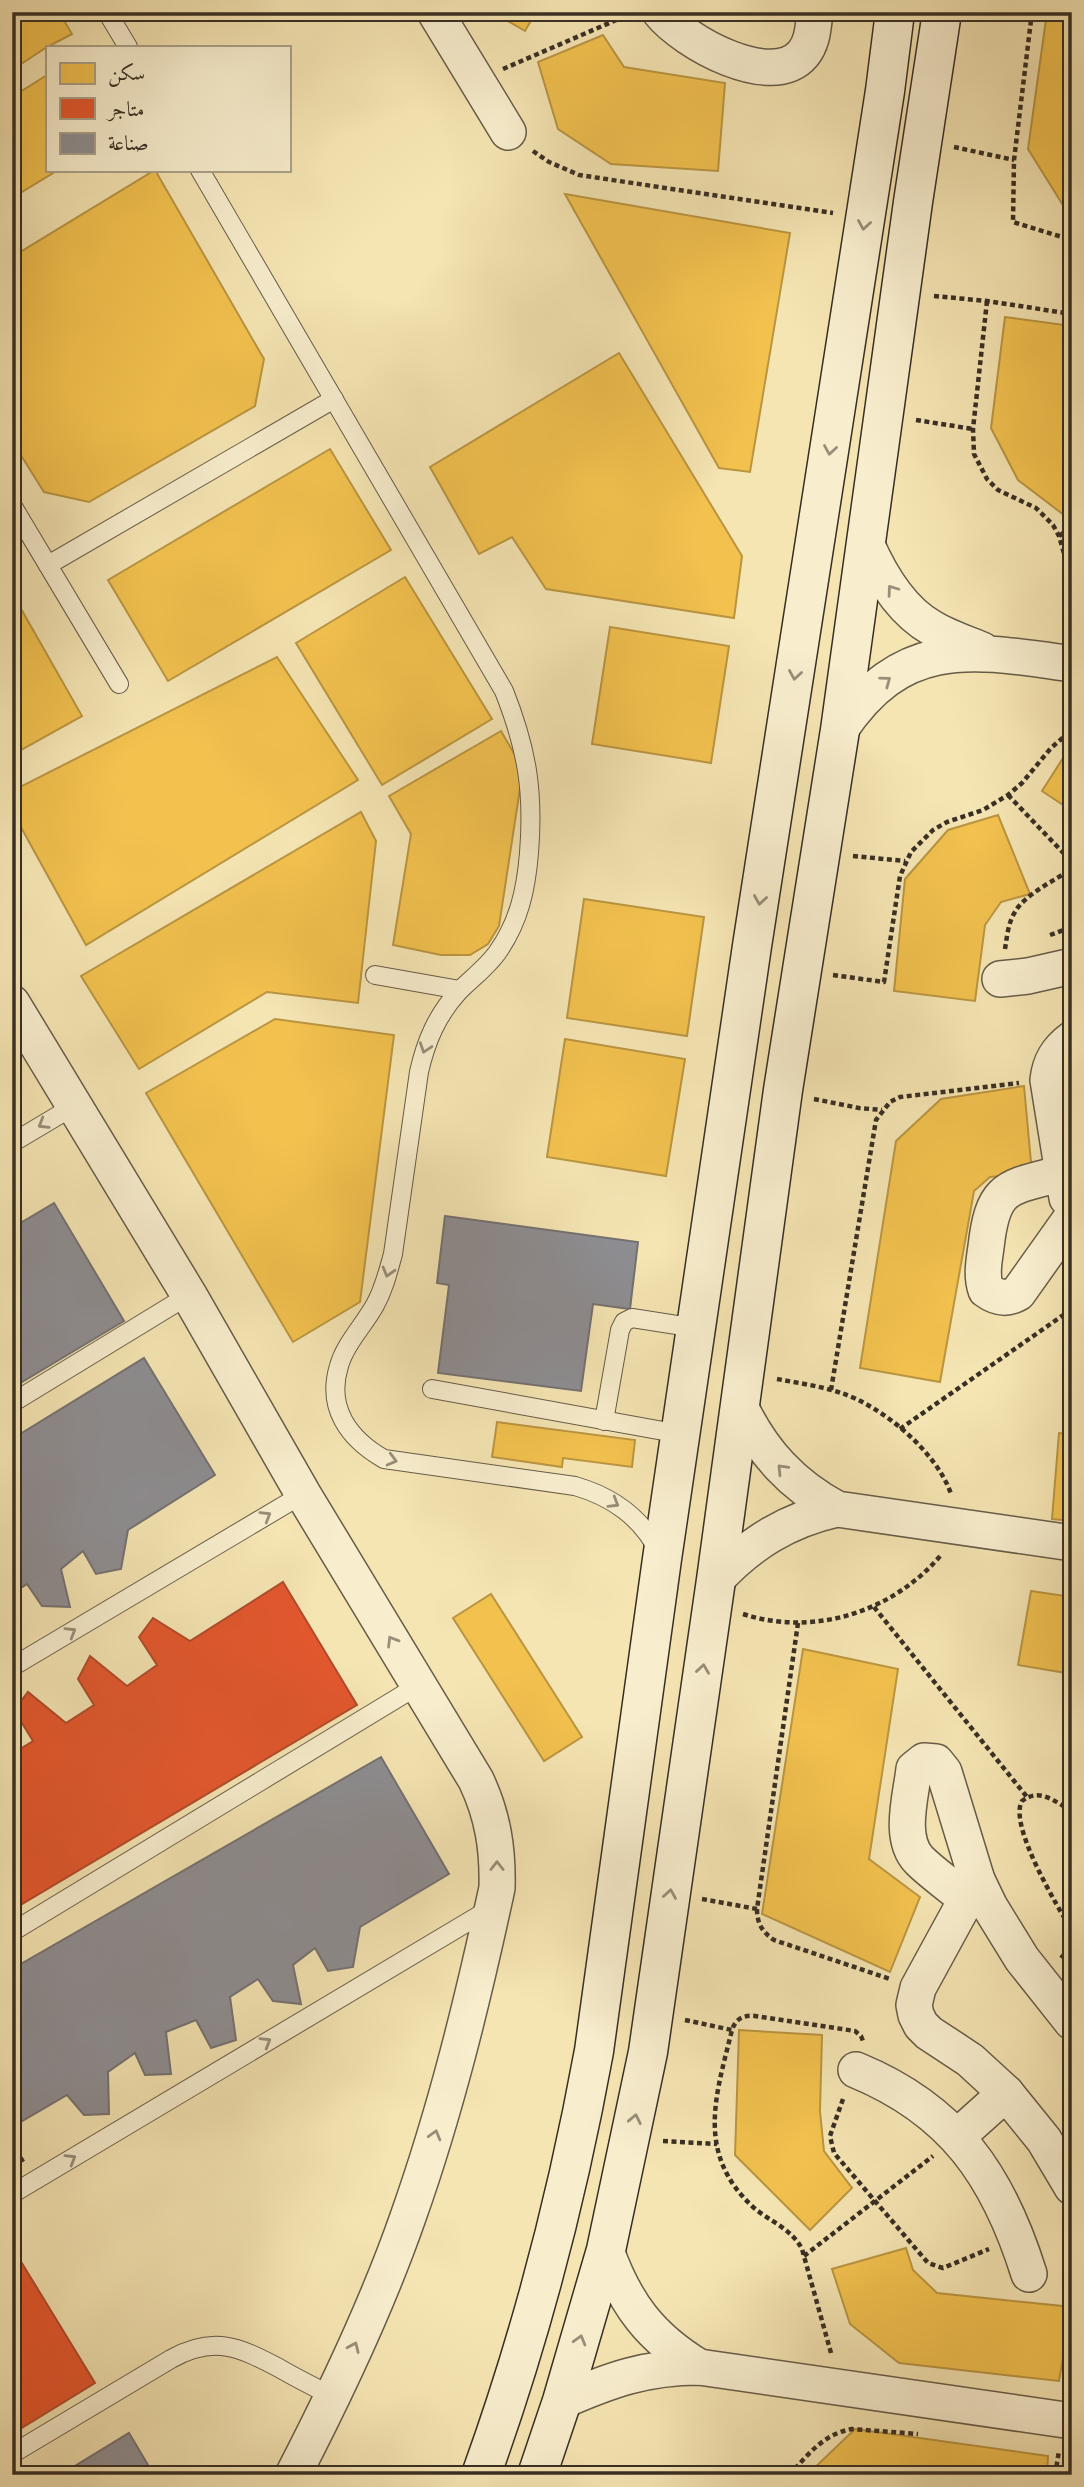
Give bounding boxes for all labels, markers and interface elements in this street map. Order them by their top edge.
legend [46,46,290,172]
text: سكن [108,61,145,87]
text: متاجر [106,97,145,123]
text: صناعة [108,131,149,157]
one-way arrow [857,219,872,231]
one-way arrow [822,444,837,456]
one-way arrow [887,585,900,598]
one-way arrow [787,669,802,681]
one-way arrow [878,676,891,689]
one-way arrow [752,894,767,906]
one-way arrow [419,1042,434,1054]
one-way arrow [38,1116,51,1129]
one-way arrow [381,1266,396,1278]
one-way arrow [386,1451,398,1466]
one-way arrow [778,1464,791,1477]
one-way arrow [606,1494,619,1507]
one-way arrow [259,1511,272,1524]
one-way arrow [63,1628,76,1641]
one-way arrow [387,1635,400,1648]
one-way arrow [695,1663,710,1675]
one-way arrow [489,1860,505,1871]
one-way arrow [662,1888,677,1900]
one-way arrow [259,2038,272,2051]
one-way arrow [626,2113,641,2125]
one-way arrow [427,2129,442,2141]
one-way arrow [63,2154,76,2167]
one-way arrow [571,2334,586,2346]
one-way arrow [346,2342,360,2354]

